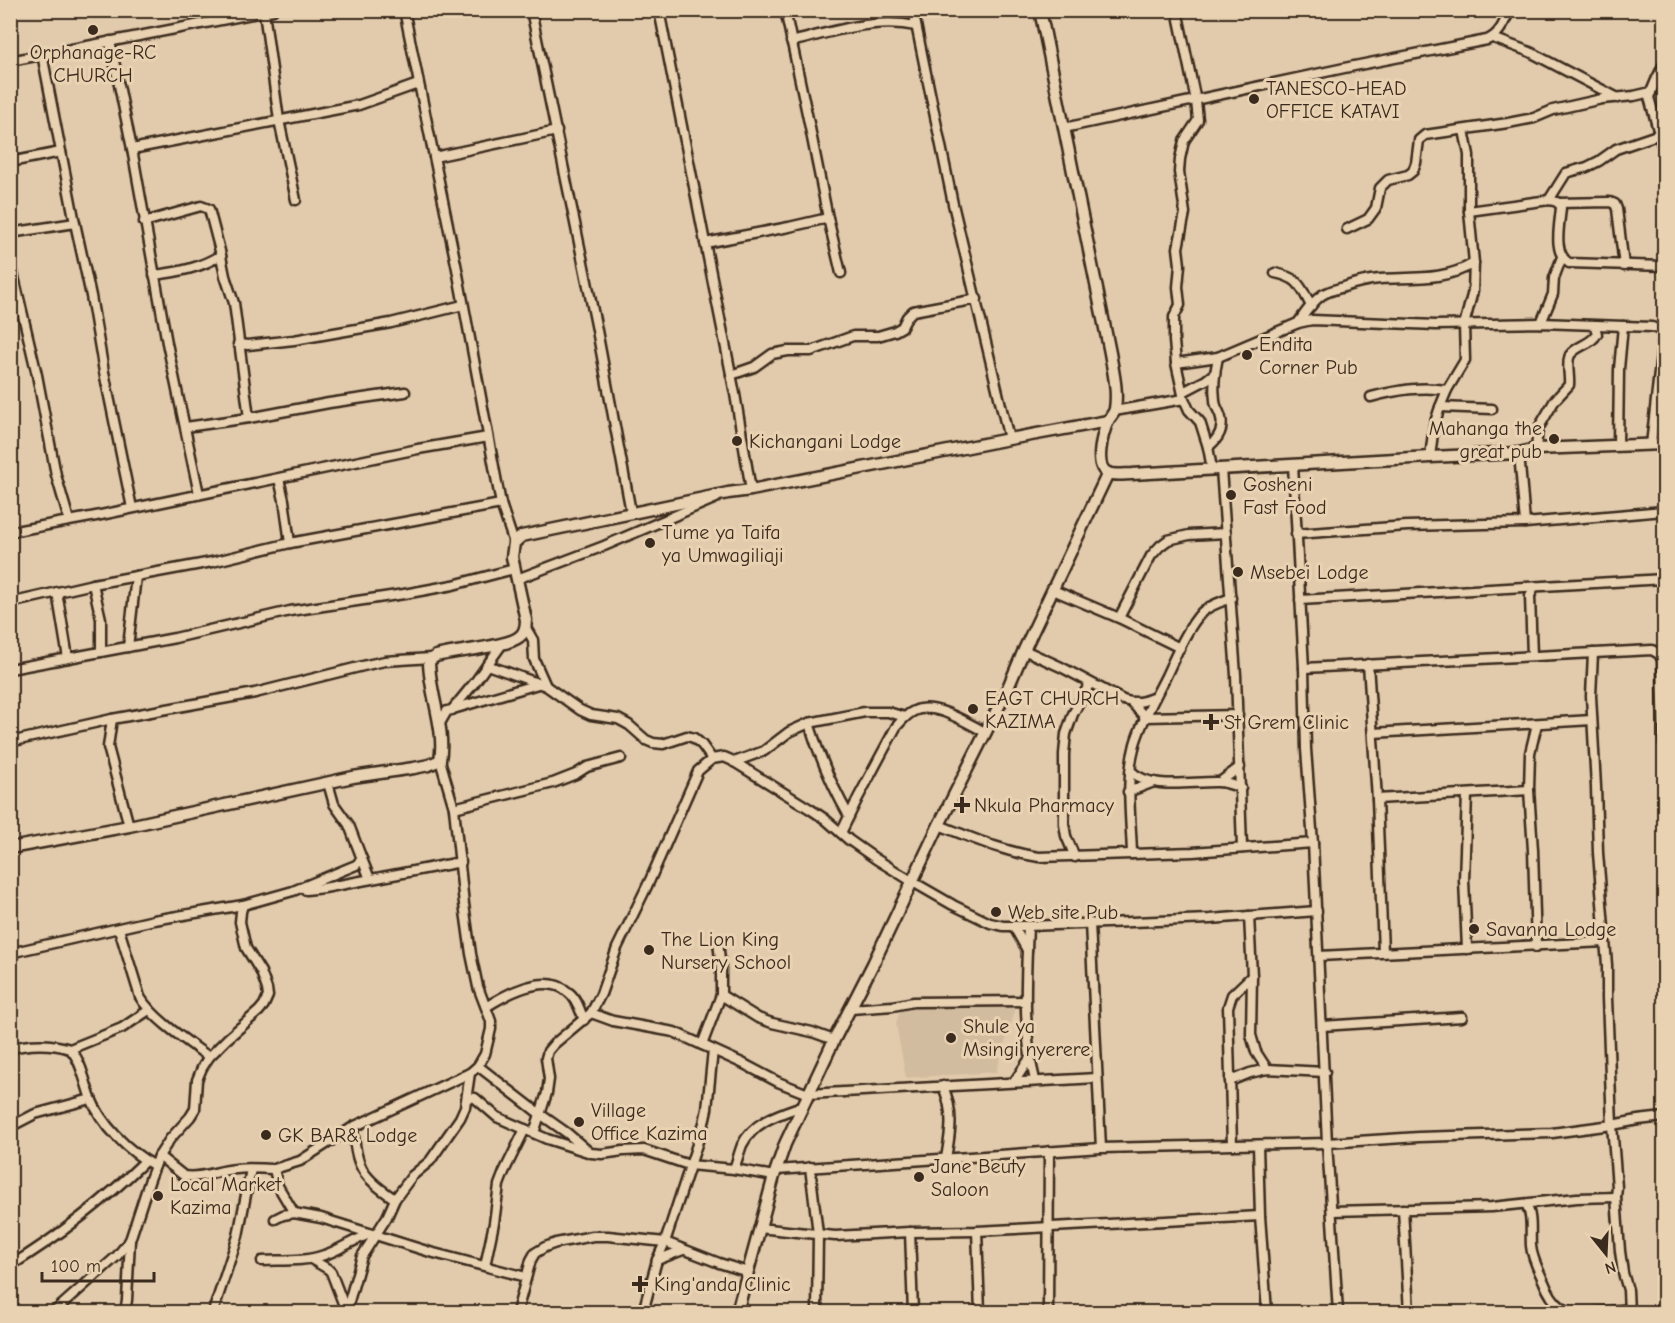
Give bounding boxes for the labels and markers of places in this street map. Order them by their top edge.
marker: Orphanage-RC CHURCH [86,23,100,37]
place label: Orphanage-RC CHURCH [30,41,156,87]
place label: TANESCO-HEAD OFFICE KATAVI [1266,77,1406,123]
marker: TANESCO-HEAD OFFICE KATAVI [1247,92,1261,106]
place label: Endita Corner Pub [1259,333,1358,379]
marker: Endita Corner Pub [1240,348,1254,362]
place label: Mahanga the great pub [1429,417,1542,463]
place label: Kichangani Lodge [749,430,901,453]
marker: Mahanga the great pub [1547,432,1561,446]
marker: Kichangani Lodge [730,434,744,448]
place label: Gosheni Fast Food [1243,473,1327,519]
marker: Gosheni Fast Food [1224,488,1238,502]
place label: Tume ya Taifa ya Umwagiliaji [661,521,784,567]
marker: Tume ya Taifa ya Umwagiliaji [643,536,657,550]
place label: Msebei Lodge [1250,561,1368,584]
marker: Msebei Lodge [1231,565,1245,579]
place label: EAGT CHURCH KAZIMA [985,687,1119,733]
marker: EAGT CHURCH KAZIMA [966,702,980,716]
place label: St Grem Clinic [1224,711,1349,734]
marker: St Grem Clinic [1202,713,1220,731]
place label: Nkula Pharmacy [974,794,1114,817]
marker: Nkula Pharmacy [955,798,969,812]
place label: Web site Pub [1008,901,1118,924]
marker: Web site Pub [989,905,1003,919]
place label: Savanna Lodge [1486,918,1616,941]
marker: Savanna Lodge [1467,922,1481,936]
place label: The Lion King Nursery School [661,928,791,974]
marker: The Lion King Nursery School [642,943,656,957]
place label: Shule ya Msingi nyerere [963,1015,1090,1061]
marker: Shule ya Msingi nyerere [944,1031,958,1045]
place label: Village Office Kazima [591,1099,708,1145]
marker: Village Office Kazima [572,1115,586,1129]
place label: GK BAR& Lodge [278,1124,417,1147]
marker: GK BAR& Lodge [259,1128,273,1142]
place label: Jane Beuty Saloon [931,1155,1026,1201]
marker: Jane Beuty Saloon [912,1170,926,1184]
place label: Local Market Kazima [170,1173,283,1219]
marker: Local Market Kazima [151,1189,165,1203]
place label: King'anda Clinic [654,1273,791,1296]
marker: King'anda Clinic [631,1275,649,1293]

